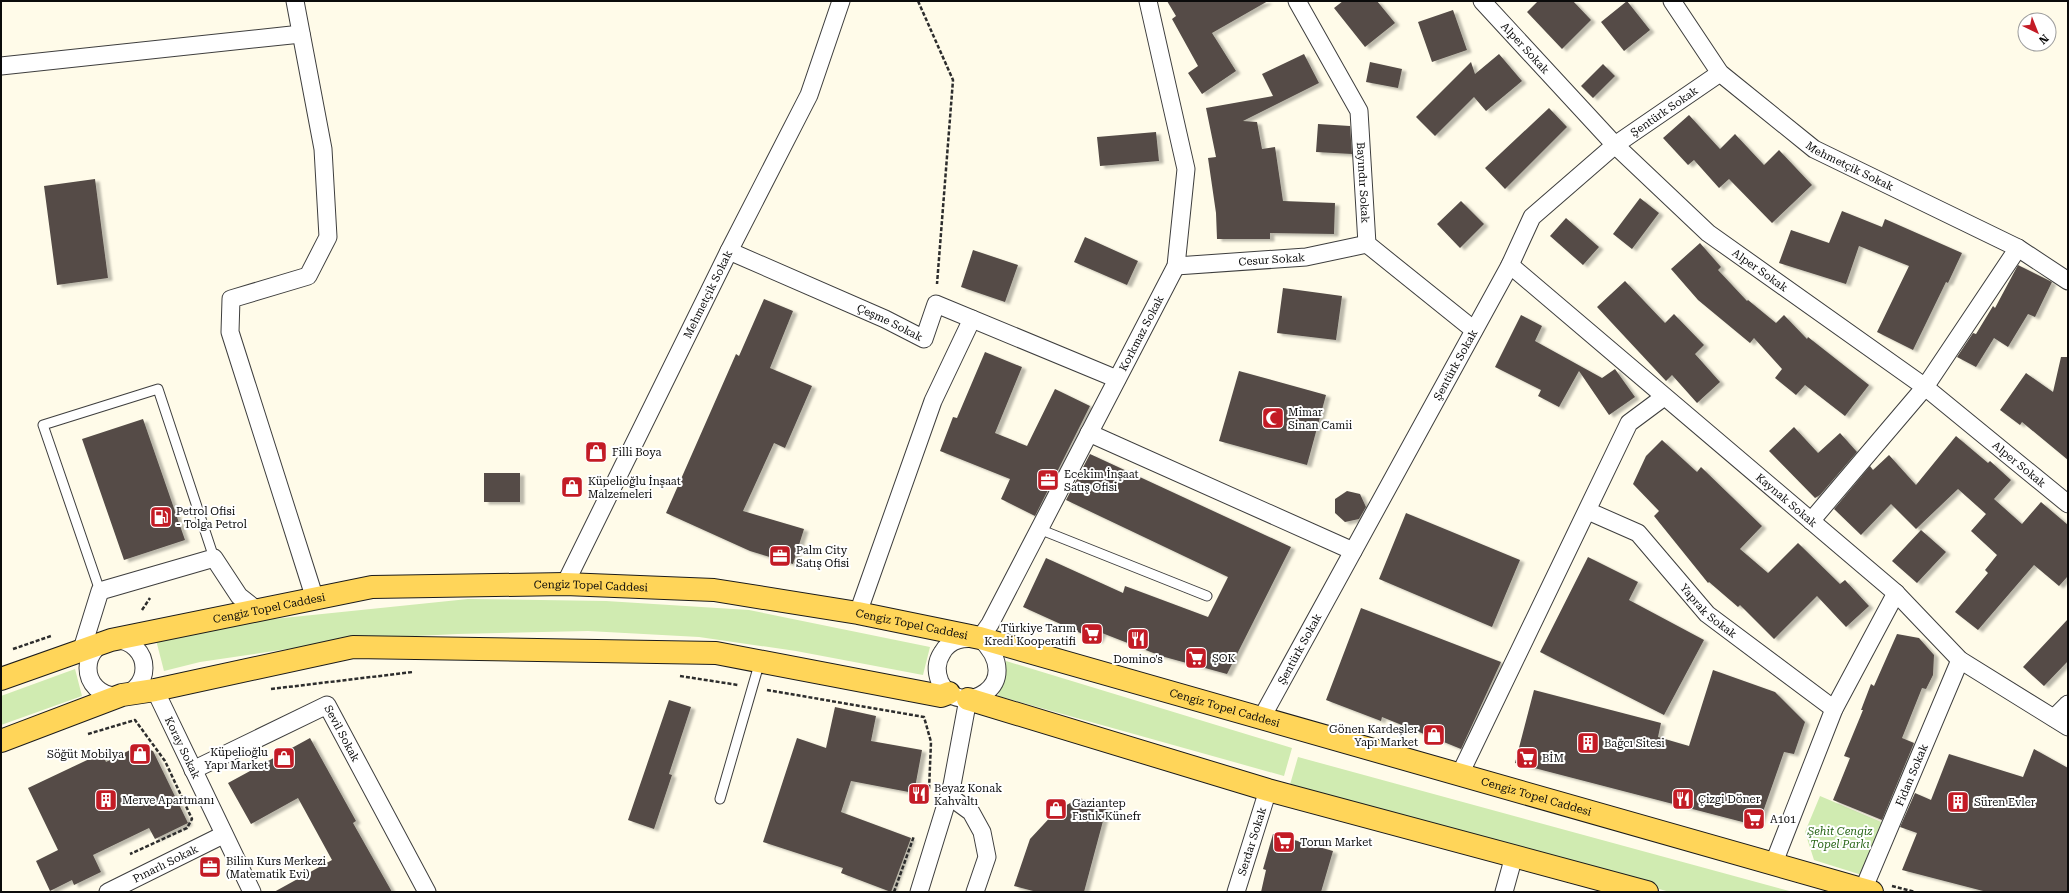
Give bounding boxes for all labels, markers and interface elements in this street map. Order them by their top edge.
north arrow [2017,12,2057,52]
street label: Alper Sokak [1498,20,1552,77]
text: N [2036,31,2051,47]
street label: Şentürk Sokak [1628,84,1701,139]
street label: Mehmetçik Sokak [1803,139,1896,194]
street label: Bayındır Sokak [1354,142,1372,224]
street label: Alper Sokak [1730,246,1790,295]
street label: Mehmetçik Sokak [681,248,735,341]
street label: Cesur Sokak [1238,251,1306,269]
street label: Korkmaz Sokak [1117,293,1167,373]
street label: Çeşme Sokak [855,302,925,344]
street label: Şentürk Sokak [1431,327,1480,403]
mosque icon: Mimar Sinan Camii [1260,405,1286,431]
place label: Mimar Sinan Camii [1288,406,1353,432]
shop icon: Filli Boya [583,439,609,465]
street label: Alper Sokak [1990,439,2048,490]
place label: Filli Boya [612,446,661,459]
office icon: Ecekim İnşaat Satış Ofisi [1035,467,1061,493]
place label: Ecekim İnşaat Satış Ofisi [1064,467,1139,494]
street label: Kaynak Sokak [1753,471,1820,530]
shop icon: Küpelioğlu İnşaat Malzemeleri [559,474,585,500]
place label: Küpelioğlu İnşaat Malzemeleri [588,474,681,501]
fuel station icon: Petrol Ofisi - Tolga Petrol [148,504,174,530]
place label: Petrol Ofisi - Tolga Petrol [176,505,247,531]
office icon: Palm City Satış Ofisi [767,543,793,569]
place label: Palm City Satış Ofisi [796,544,850,570]
street label: Cengiz Topel Caddesi [534,578,649,594]
street label: Yaprak Sokak [1677,581,1739,641]
street label: Cengiz Topel Caddesi [212,591,327,626]
street label: Cengiz Topel Caddesi [854,607,970,642]
street label: Şentürk Sokak [1275,611,1325,687]
supermarket icon: Türkiye Tarım Kredi Kooperatifi [1079,621,1105,647]
place label: Türkiye Tarım Kredi Kooperatifi [984,622,1077,648]
restaurant icon: Domino's [1125,626,1151,652]
supermarket icon: ŞOK [1183,645,1209,671]
place label: ŞOK [1212,652,1236,665]
place label: Domino's [1113,653,1163,666]
street label: Cengiz Topel Caddesi [1168,686,1282,730]
street label: Sevil Sokak [321,703,362,764]
street label: Koray Sokak [162,715,203,781]
shop icon: Gönen Kardeşler Yapı Market [1421,722,1447,748]
place label: Gönen Kardeşler Yapı Market [1329,723,1418,749]
building icon: Bağcı Sitesi [1575,730,1601,756]
place label: Bağcı Sitesi [1604,737,1665,750]
shop icon: Söğüt Mobilya [127,741,153,767]
street label: Fidan Sokak [1893,742,1931,808]
shop icon: Küpelioğlu Yapı Market [271,745,297,771]
supermarket icon: BİM [1514,745,1540,771]
place label: Küpelioğlu Yapı Market [204,746,268,772]
place label: Söğüt Mobilya [47,748,124,761]
place label: BİM [1542,751,1564,765]
street label: Cengiz Topel Caddesi [1479,775,1593,819]
restaurant icon: Beyaz Konak Kahvaltı [906,781,932,807]
place label: Beyaz Konak Kahvaltı [934,782,1002,808]
restaurant icon: Çizgi Döner [1670,786,1696,812]
building icon: Merve Apartmanı [93,787,119,813]
building icon: Süren Evler [1945,789,1971,815]
place label: Çizgi Döner [1698,793,1761,806]
place label: Merve Apartmanı [122,794,215,807]
shop icon: Gaziantep Fıstık Künefr [1043,796,1069,822]
place label: Süren Evler [1974,796,2036,809]
place label: Gaziantep Fıstık Künefr [1072,797,1142,823]
street label: Serdar Sokak [1235,806,1269,877]
supermarket icon: A101 [1741,806,1767,832]
place label: A101 [1770,813,1796,826]
park label: Şehit Cengiz Topel Parkı [1806,825,1873,851]
supermarket icon: Torun Market [1271,829,1297,855]
place label: Torun Market [1300,836,1372,849]
street label: Pınarlı Sokak [131,842,200,886]
office icon: Bilim Kurs Merkezi (Matematik Evi) [197,854,223,880]
place label: Bilim Kurs Merkezi (Matematik Evi) [226,855,326,881]

